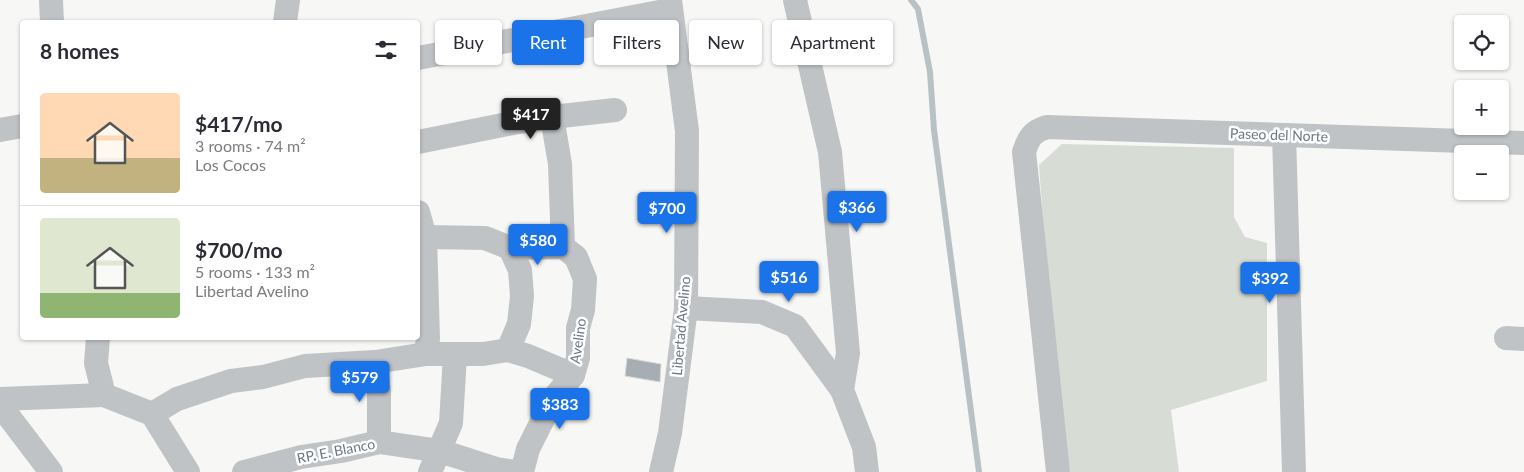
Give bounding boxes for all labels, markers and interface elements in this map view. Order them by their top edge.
map controls [1454,15,1509,200]
button: locate [1454,15,1509,70]
chip: Buy [435,20,502,65]
chip: Rent [512,20,584,65]
chip: Filters [594,20,679,65]
chip: New [689,20,762,65]
chip: Apartment [772,20,893,65]
icon: filters [372,36,400,64]
text: 8 homes [40,38,119,63]
button: + [1454,80,1509,135]
pin: $417 [501,98,561,140]
text: $417 [512,104,550,123]
text: $417/mo [195,111,283,136]
icon: home [80,113,140,173]
street label: Paseo del Norte [1230,124,1328,145]
text: 3 rooms · 74 m² [195,136,306,155]
button: − [1454,145,1509,200]
text: Los Cocos [195,155,266,174]
pin: $366 [827,190,887,233]
pin: $700 [637,192,697,234]
text: $366 [838,197,876,216]
text: $700 [648,198,686,217]
pin: $580 [508,224,568,266]
text: $580 [519,230,557,249]
text: $700/mo [195,237,283,262]
icon: home [80,238,140,298]
pin: $516 [759,260,819,303]
text: 5 rooms · 133 m² [195,262,315,281]
pin: $392 [1240,262,1300,304]
text: $516 [770,267,808,286]
text: $392 [1251,268,1289,287]
street label: Libertad Avelino [668,276,693,376]
text: Libertad Avelino [195,281,309,300]
street label: Avelino [566,317,589,365]
pin: $579 [330,360,390,403]
text: $579 [341,367,379,386]
pin: $383 [530,388,590,430]
text: $383 [541,394,579,413]
street label: RP. E. Blanco [295,435,376,466]

